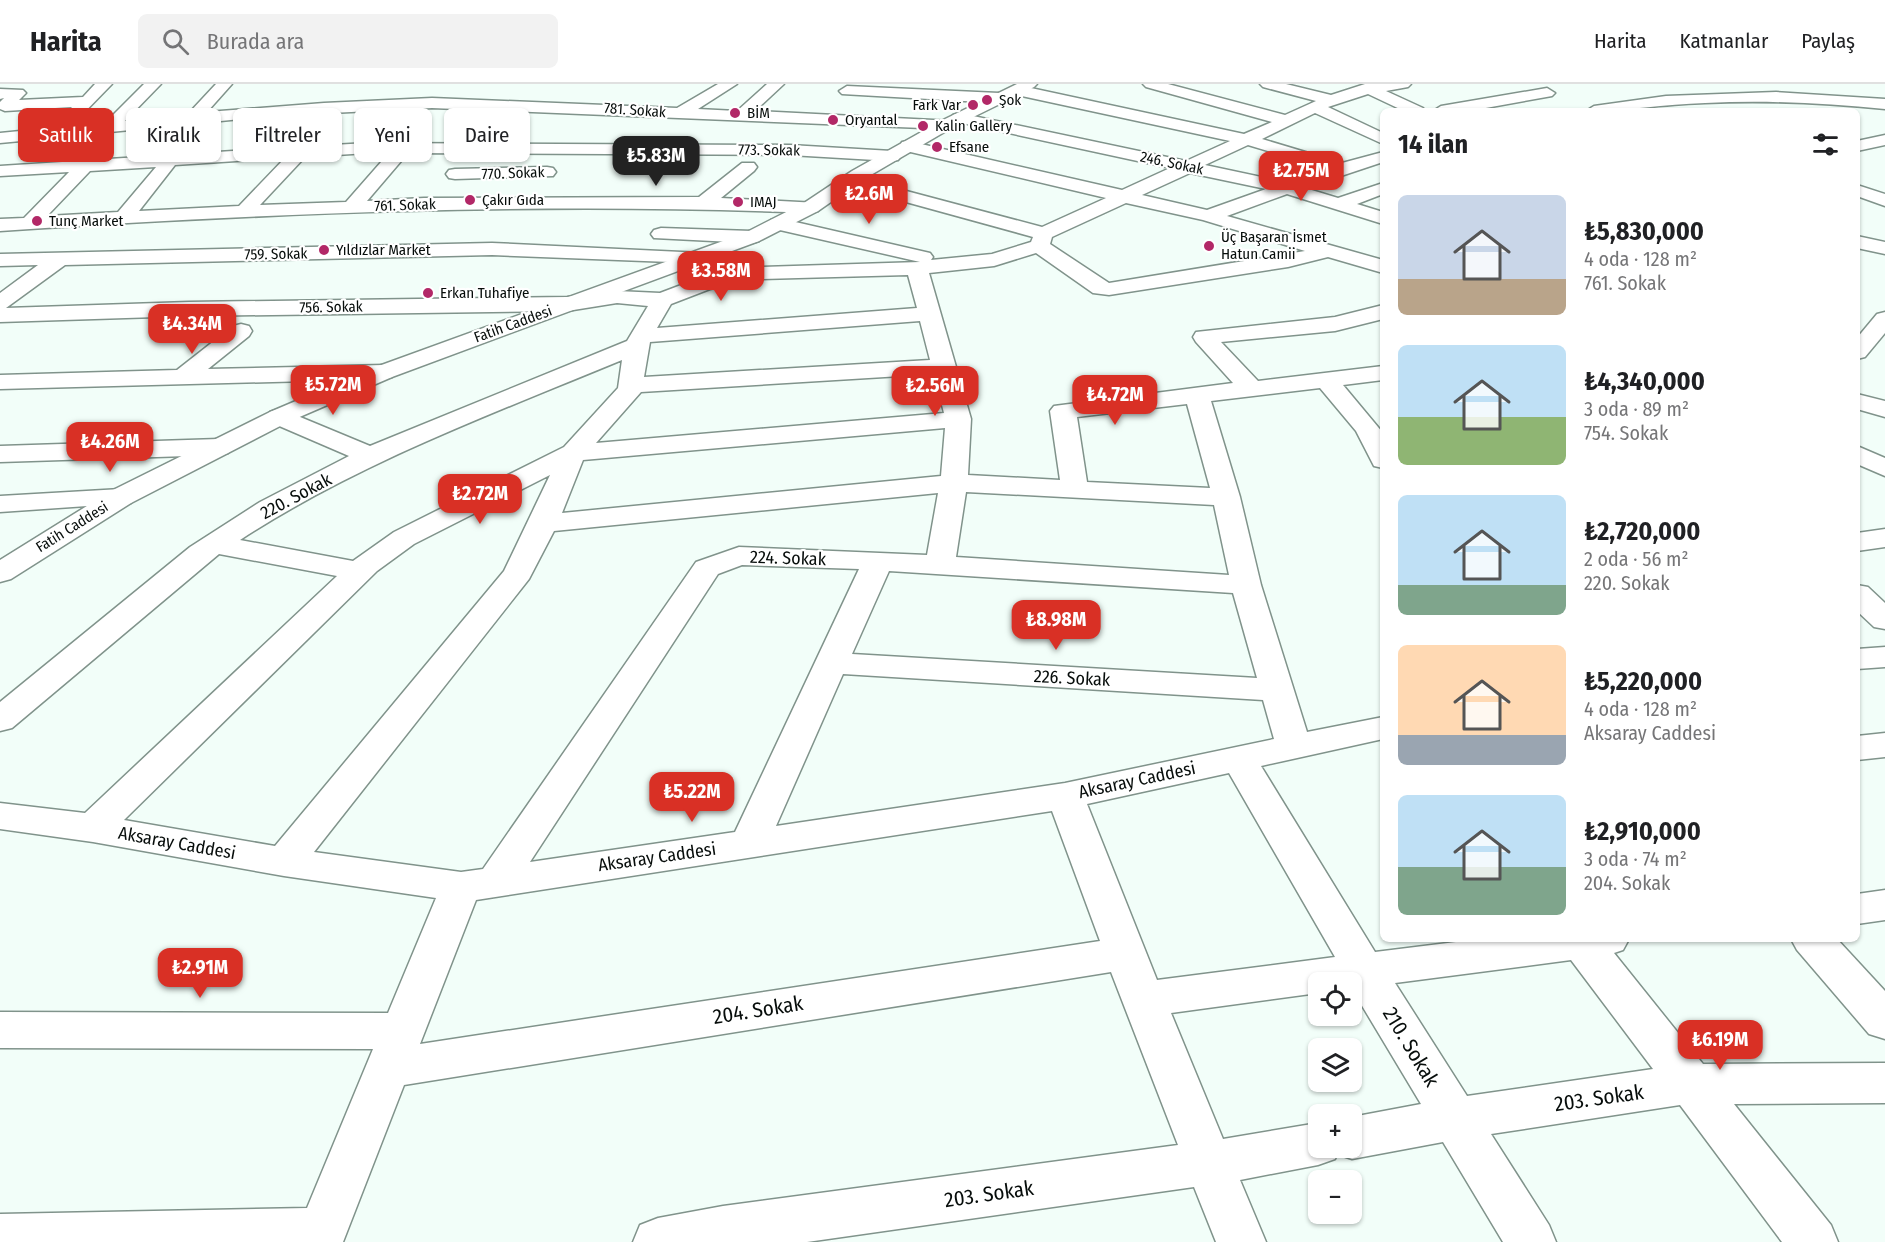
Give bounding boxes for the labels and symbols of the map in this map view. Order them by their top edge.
place label: Şok [999,91,1021,109]
marker: Şok [980,93,994,107]
place label: Fark Var [913,96,962,114]
marker: Fark Var [966,98,980,112]
street label: 781. Sokak [603,99,667,121]
place label: BİM [747,104,770,122]
marker: BİM [728,106,742,120]
place label: Oryantal [845,111,897,129]
marker: Oryantal [826,113,840,127]
place label: Kalin Gallery [935,117,1012,135]
marker: Kalin Gallery [916,119,930,133]
pin: ₺5.83M [607,136,705,187]
place label: Efsane [949,138,989,156]
street label: 773. Sokak [738,140,800,160]
marker: Efsane [930,140,944,154]
street label: 246. Sokak [1139,148,1205,178]
pin: ₺2.75M [1252,151,1350,202]
street label: 770. Sokak [481,163,545,183]
pin: ₺2.6M [827,174,911,225]
place label: Çakır Gıda [482,191,544,209]
marker: Çakır Gıda [463,193,477,207]
place label: IMAJ [750,193,777,211]
street label: 761. Sokak [374,195,436,215]
marker: IMAJ [731,195,745,209]
place label: Tunç Market [49,212,124,230]
marker: Tunç Market [30,214,44,228]
place label: Üç Başaran İsmet Hatun Camii [1221,228,1327,263]
marker: Üç Başaran İsmet Hatun Camii [1202,239,1216,253]
place label: Yıldızlar Market [336,241,431,259]
marker: Yıldızlar Market [317,243,331,257]
street label: 759. Sokak [244,244,308,264]
pin: ₺3.58M [672,251,770,302]
place label: Erkan Tuhafiye [440,284,530,302]
marker: Erkan Tuhafiye [421,286,435,300]
street label: 756. Sokak [299,297,363,317]
street label: Fatih Caddesi [472,302,554,346]
pin: ₺4.34M [143,304,241,355]
pin: ₺5.72M [284,365,382,416]
pin: ₺2.56M [886,366,984,417]
pin: ₺4.72M [1066,375,1164,426]
pin: ₺4.26M [61,422,159,473]
street label: 220. Sokak [257,468,336,524]
pin: ₺2.72M [431,474,529,525]
street label: Fatih Caddesi [33,498,111,556]
street label: 224. Sokak [750,546,827,570]
pin: ₺8.98M [1007,600,1105,651]
street label: 226. Sokak [1033,665,1111,691]
street label: Aksaray Caddesi [1077,757,1197,803]
pin: ₺5.22M [643,772,741,823]
street label: Aksaray Caddesi [117,822,237,864]
street label: Aksaray Caddesi [597,838,717,876]
pin: ₺2.91M [151,948,249,999]
street label: 204. Sokak [711,990,805,1030]
street label: 210. Sokak [1377,1002,1445,1092]
pin: ₺6.19M [1671,1020,1769,1071]
street label: 203. Sokak [1553,1079,1646,1117]
street label: 203. Sokak [943,1175,1036,1213]

